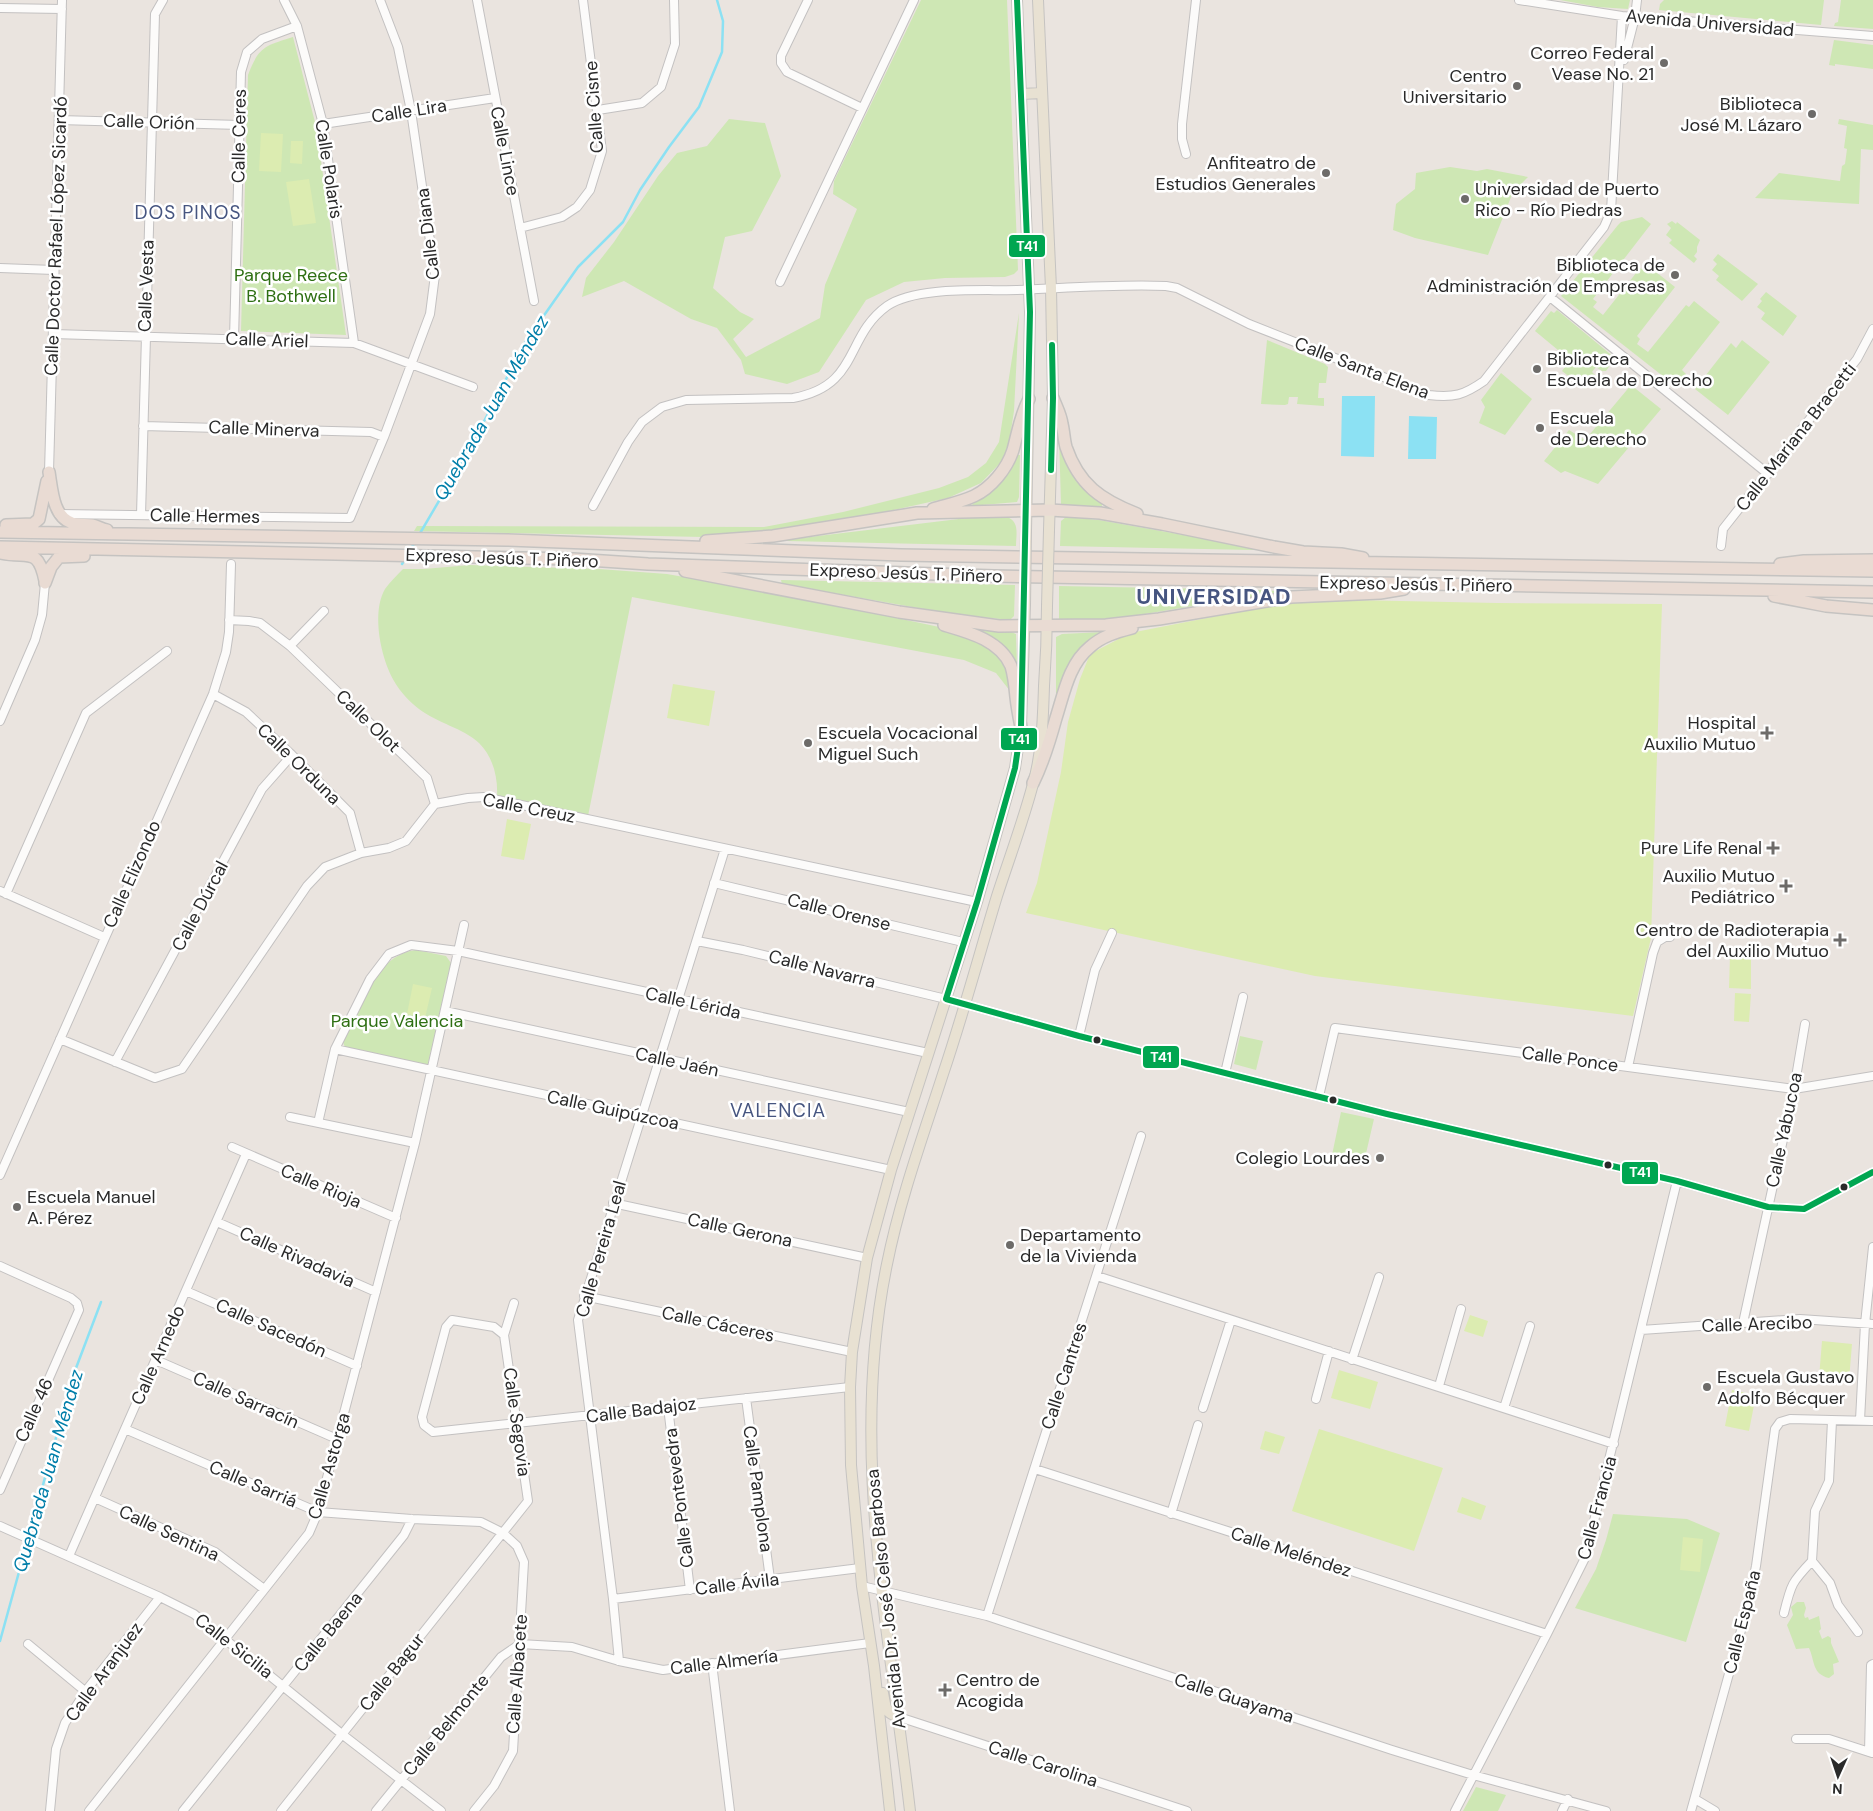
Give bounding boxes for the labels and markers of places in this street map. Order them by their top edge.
place label: Correo Federal Vease No. 21 [1530,41,1654,86]
marker: Correo Federal Vease No. 21 [1658,57,1670,69]
place label: Centro Universitario [1403,64,1507,109]
marker: Centro Universitario [1511,80,1523,92]
place label: Biblioteca José M. Lázaro [1680,92,1802,137]
marker: Biblioteca José M. Lázaro [1806,108,1818,120]
place label: Anfiteatro de Estudios Generales [1156,151,1316,196]
marker: Anfiteatro de Estudios Generales [1320,167,1332,179]
place label: Universidad de Puerto Rico - Río Piedras [1475,177,1659,222]
marker: Universidad de Puerto Rico - Río Piedras [1459,193,1471,205]
place label: Biblioteca de Administración de Empresas [1427,253,1665,298]
marker: Biblioteca de Administración de Empresas [1669,269,1681,281]
place label: Biblioteca Escuela de Derecho [1547,347,1712,392]
marker: Biblioteca Escuela de Derecho [1531,363,1543,375]
place label: Escuela de Derecho [1550,406,1647,451]
marker: Escuela de Derecho [1534,422,1546,434]
place label: Hospital Auxilio Mutuo [1643,711,1756,756]
place label: Escuela Vocacional Miguel Such [818,721,978,766]
marker: Hospital Auxilio Mutuo [1760,726,1774,740]
marker: Escuela Vocacional Miguel Such [802,737,814,749]
place label: Pure Life Renal [1641,836,1762,860]
marker: Pure Life Renal [1766,841,1780,855]
place label: Auxilio Mutuo Pediátrico [1662,864,1775,909]
marker: Auxilio Mutuo Pediátrico [1779,879,1793,893]
place label: Centro de Radioterapia del Auxilio Mutuo [1635,918,1829,963]
marker: Centro de Radioterapia del Auxilio Mutuo [1833,933,1847,947]
unlabelled marker [1092,1035,1102,1045]
unlabelled marker [1328,1095,1338,1105]
place label: Colegio Lourdes [1235,1146,1370,1170]
marker: Colegio Lourdes [1374,1152,1386,1164]
unlabelled marker [1603,1160,1613,1170]
unlabelled marker [1839,1182,1849,1192]
place label: Escuela Manuel A. Pérez [27,1185,155,1230]
marker: Escuela Manuel A. Pérez [11,1201,23,1213]
place label: Departamento de la Vivienda [1020,1223,1141,1268]
marker: Departamento de la Vivienda [1004,1239,1016,1251]
place label: Escuela Gustavo Adolfo Bécquer [1717,1365,1854,1410]
marker: Escuela Gustavo Adolfo Bécquer [1701,1381,1713,1393]
place label: Centro de Acogida [956,1668,1040,1713]
marker: Centro de Acogida [938,1683,952,1697]

